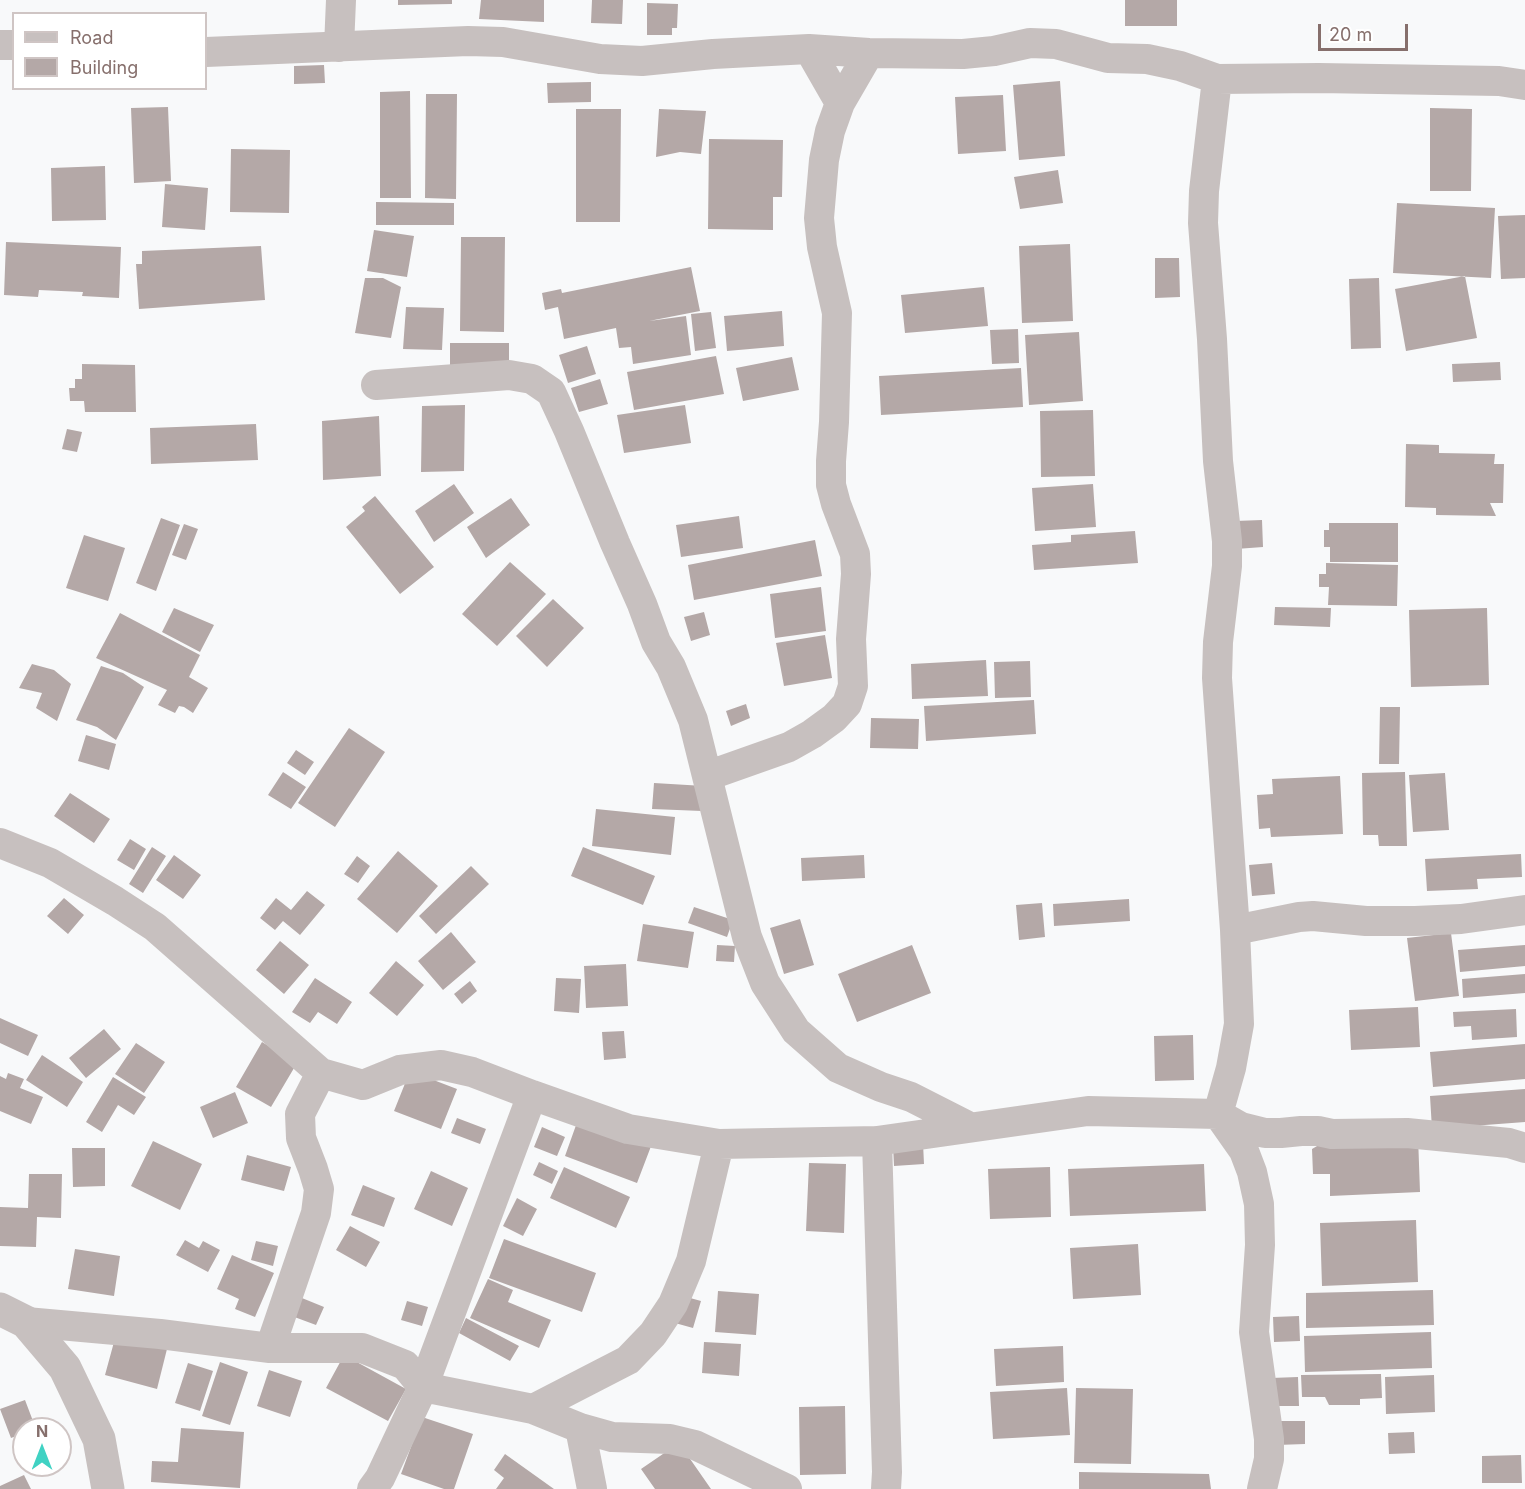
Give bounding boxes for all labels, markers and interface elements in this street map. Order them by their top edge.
legend [12,12,207,90]
scale bar [1321,12,1411,50]
text: 20 m [1329,24,1372,45]
text: Road [70,27,113,48]
text: Building [70,57,138,78]
north arrow [12,1417,72,1477]
text: N [36,1421,48,1441]

